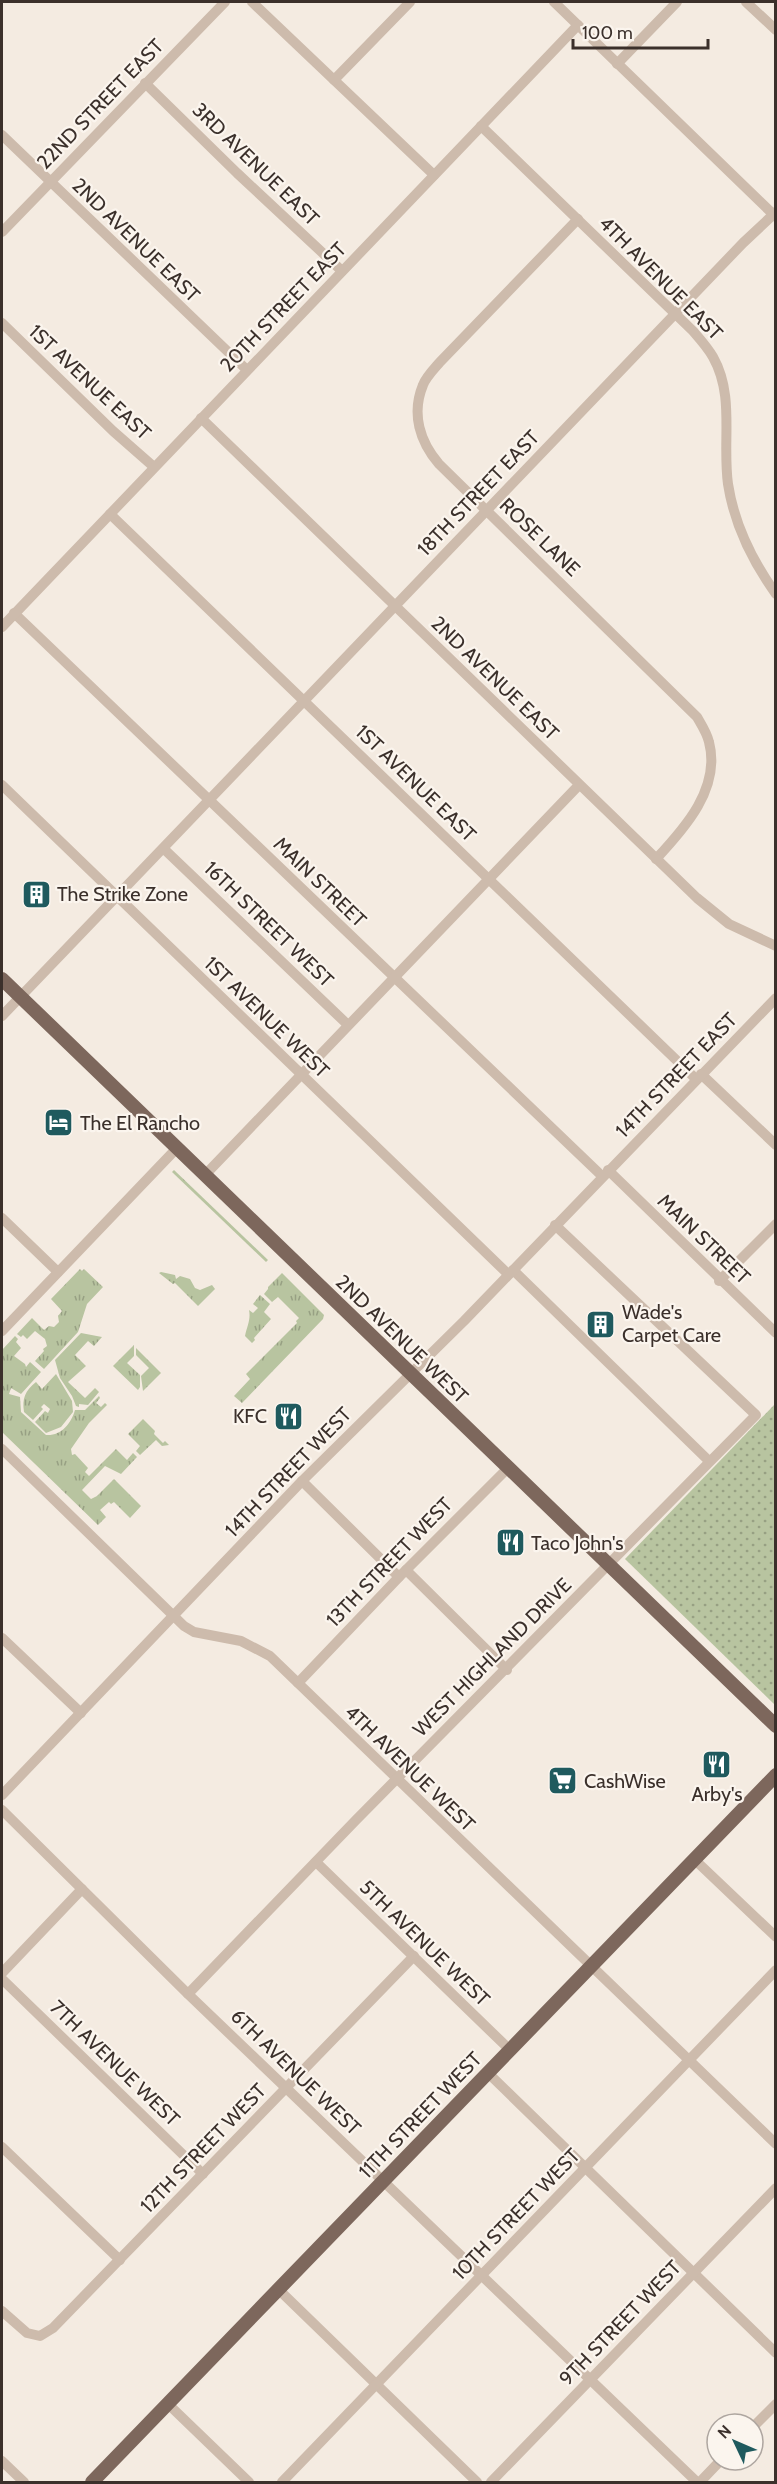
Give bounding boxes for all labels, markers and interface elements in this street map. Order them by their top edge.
scale bar [573,12,708,50]
text: 100 m [582,22,633,44]
street label: 22ND STREET EAST [32,34,168,174]
street label: 3RD AVENUE EAST [188,98,324,231]
street label: 2ND AVENUE EAST [67,173,205,307]
street label: 4TH AVENUE EAST [594,211,728,345]
street label: 20TH STREET EAST [215,237,351,377]
street label: 1ST AVENUE EAST [24,319,156,445]
street label: 18TH STREET EAST [412,425,544,561]
street label: ROSE LANE [495,493,585,581]
street label: 2ND AVENUE EAST [426,611,564,745]
street label: 1ST AVENUE EAST [351,720,481,847]
street label: MAIN STREET [269,832,372,932]
street label: 16TH STREET WEST [199,856,339,992]
building icon: The Strike Zone [20,878,52,910]
place label: The Strike Zone [57,882,188,906]
street label: 1ST AVENUE WEST [200,951,335,1083]
street label: 14TH STREET EAST [610,1007,742,1142]
hotel icon: The El Rancho [43,1107,75,1139]
place label: The El Rancho [80,1111,200,1135]
street label: MAIN STREET [653,1189,756,1289]
street label: 2ND AVENUE WEST [331,1270,473,1409]
place label: Wade's Carpet Care [622,1300,721,1347]
building icon: Wade's Carpet Care [585,1308,617,1340]
restaurant icon: KFC [272,1400,304,1432]
street label: 14TH STREET WEST [220,1402,356,1542]
place label: KFC [233,1404,267,1428]
street label: 13TH STREET WEST [321,1492,457,1632]
restaurant icon: Taco John's [494,1527,526,1559]
place label: Taco John's [531,1531,623,1555]
street label: WEST HIGHLAND DRIVE [408,1573,576,1741]
street label: 4TH AVENUE WEST [340,1700,480,1836]
restaurant icon: Arby's [701,1748,733,1780]
supermarket icon: CashWise [547,1765,579,1797]
place label: CashWise [584,1769,666,1793]
place label: Arby's [691,1782,743,1806]
street label: 5TH AVENUE WEST [355,1875,495,2011]
street label: 7TH AVENUE WEST [45,1995,185,2131]
street label: 6TH AVENUE WEST [226,2004,366,2140]
street label: 11TH STREET WEST [354,2047,487,2183]
street label: 12TH STREET WEST [135,2078,271,2218]
street label: 10TH STREET WEST [447,2143,585,2285]
street label: 9TH STREET WEST [554,2255,686,2391]
north arrow [705,2412,765,2472]
text: N [714,2421,735,2443]

